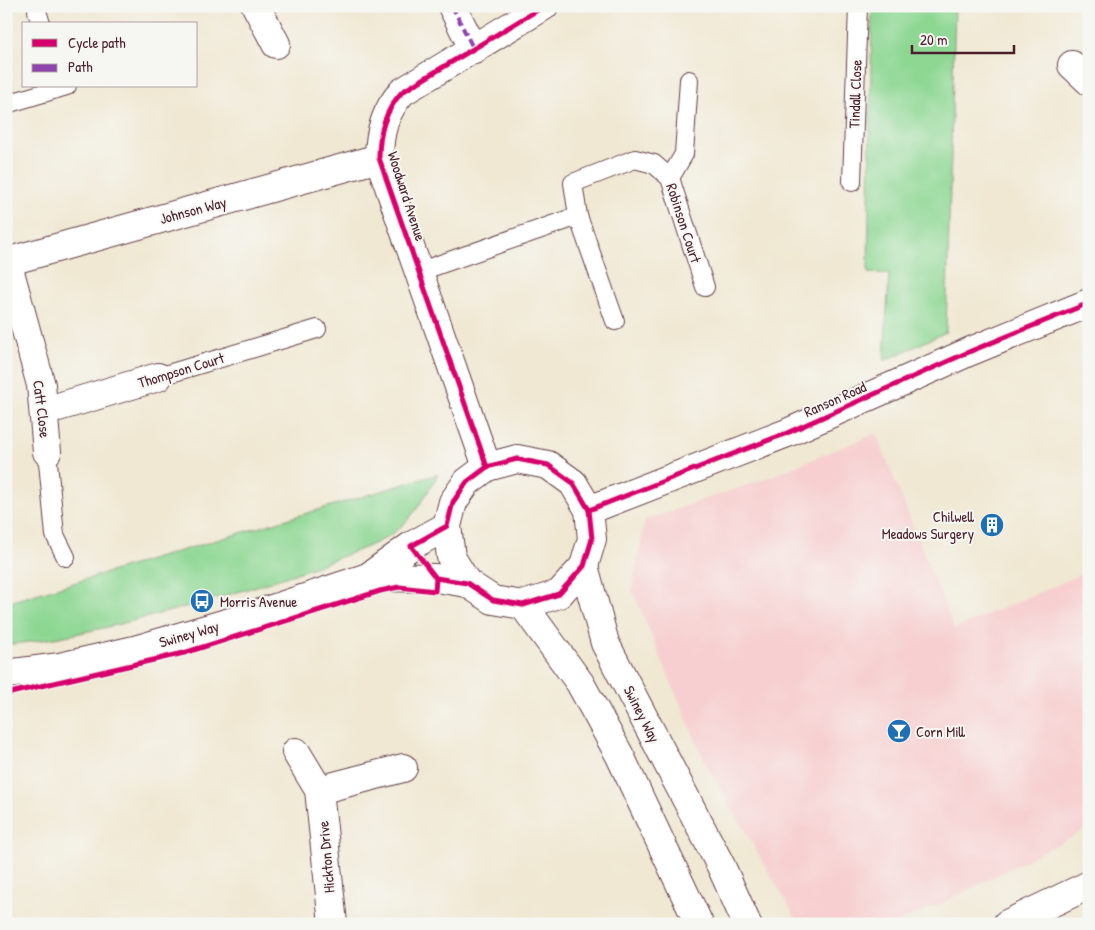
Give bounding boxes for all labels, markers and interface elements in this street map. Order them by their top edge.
legend [22,22,198,88]
scale bar [912,22,1015,54]
text: 20 m [920,29,947,50]
text: Cycle path [68,32,126,53]
text: Path [68,56,93,77]
street label: Tindall Close [843,59,867,129]
street label: Woodward Avenue [383,148,431,244]
street label: Robinson Court [661,181,707,266]
street label: Johnson Way [157,191,229,229]
street label: Thompson Court [135,347,228,393]
street label: Ranson Road [801,376,870,422]
street label: Catt Close [28,379,56,439]
place label: Chilwell Meadows Surgery [882,506,975,544]
building icon: Chilwell Meadows Surgery [979,512,1005,538]
bus stop icon: Morris Avenue [189,588,215,614]
place label: Morris Avenue [220,591,297,612]
street label: Swiney Way [157,615,221,653]
street label: Swiney Way [619,682,665,746]
bar icon: Corn Mill [886,718,912,744]
place label: Corn Mill [916,721,966,742]
street label: Hickton Drive [312,820,340,894]

